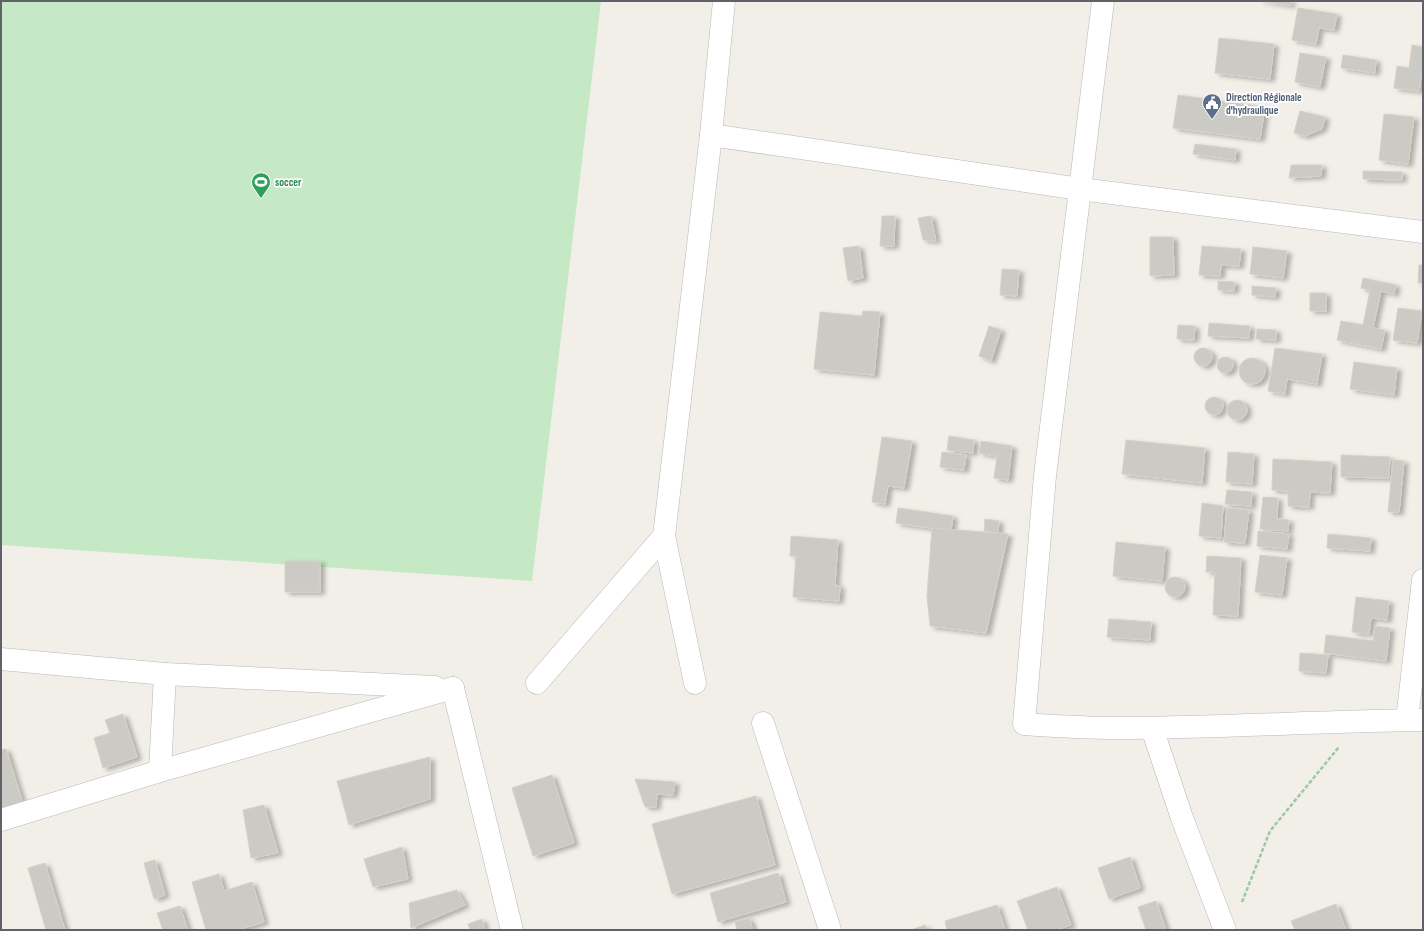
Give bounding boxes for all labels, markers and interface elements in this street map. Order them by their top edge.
place label: Direction Régionale d'hydraulique [1226,91,1302,117]
public building icon: Direction Régionale d'hydraulique [1201,92,1223,120]
sports icon: soccer [250,171,272,199]
place label: soccer [275,176,302,189]

